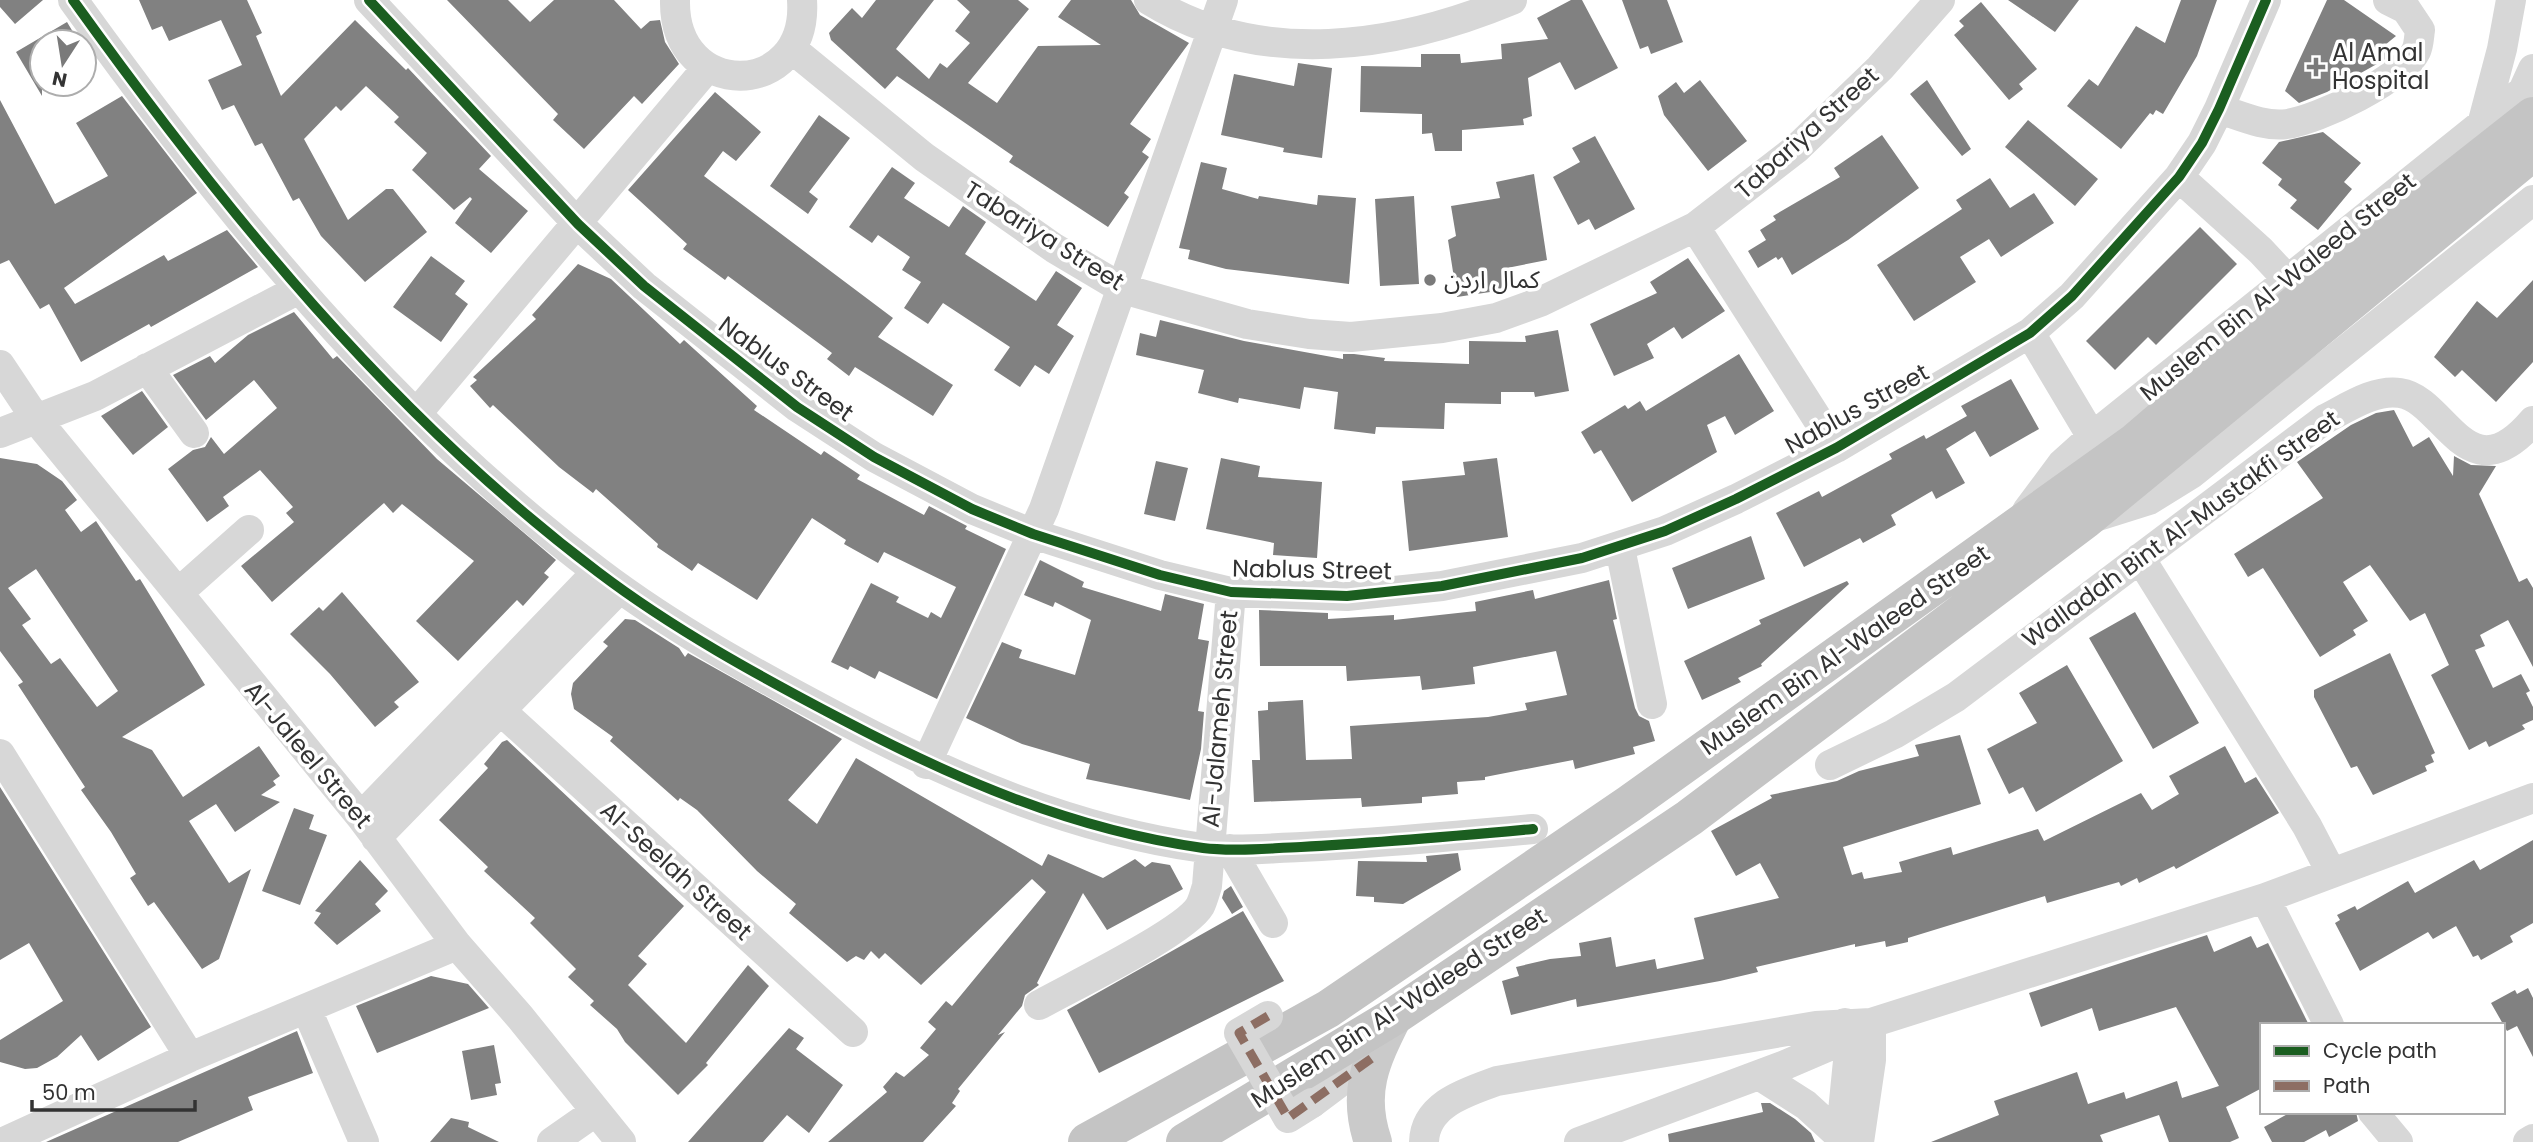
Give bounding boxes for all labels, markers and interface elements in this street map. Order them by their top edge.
north arrow [28,28,98,98]
place label: Al Amal Hospital [2332,36,2430,97]
marker: Al Amal Hospital [2306,57,2326,77]
street label: Tabariya Street [1728,59,1886,206]
text: N [50,64,69,94]
street label: Muslem Bin Al-Waleed Street [2133,165,2423,408]
street label: Tabariya Street [958,173,1131,298]
place label: كمال اردن [1444,263,1541,296]
marker: كمال اردن [1422,272,1438,288]
street label: Nablus Street [712,308,861,429]
street label: Nablus Street [1779,355,1935,462]
street label: Walladah Bint Al-Mustakfi Street [2015,402,2346,655]
street label: Muslem Bin Al-Waleed Street [1693,537,1996,762]
street label: Nablus Street [1232,552,1392,587]
street label: Al-Jalameh Street [1194,609,1245,829]
street label: Al-Jaleel Street [237,674,380,835]
street label: Al-Seelah Street [593,794,759,948]
street label: Muslem Bin Al-Waleed Street [1244,899,1553,1116]
legend [2260,1023,2505,1114]
text: Cycle path [2323,1036,2437,1065]
scale bar [32,1068,194,1112]
text: Path [2323,1071,2370,1100]
text: 50 m [42,1078,96,1107]

